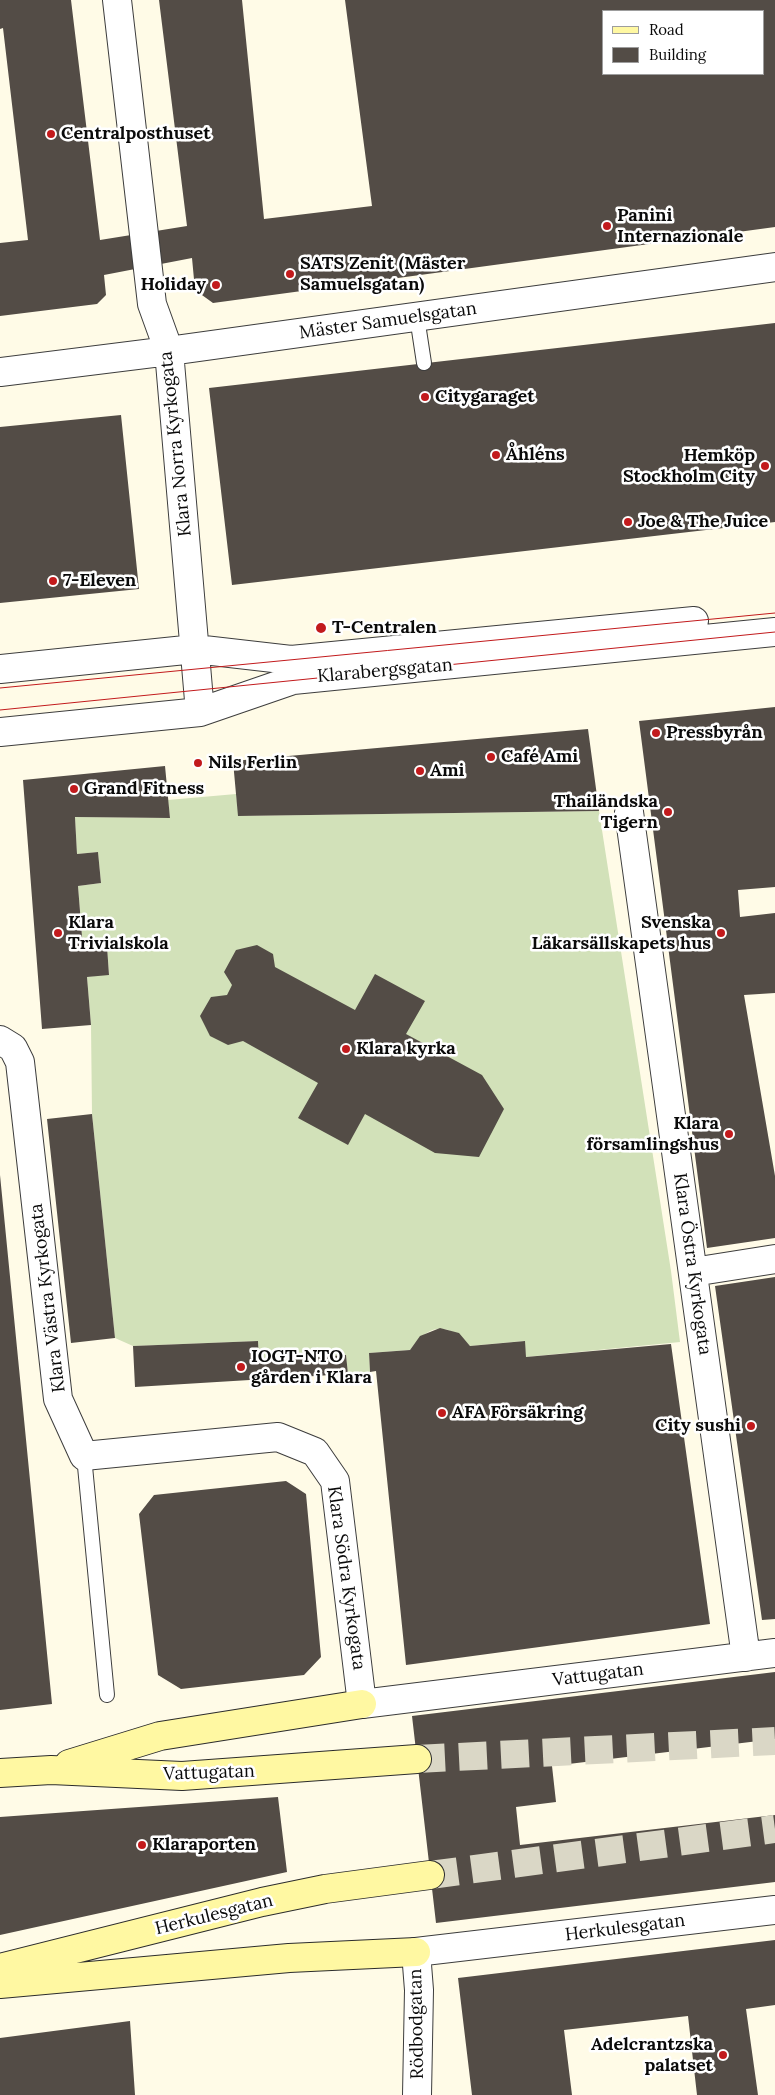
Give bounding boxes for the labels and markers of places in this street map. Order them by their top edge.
place label: Centralposthuset [61,123,211,145]
marker: Centralposthuset [45,128,57,140]
place label: Panini Internazionale [617,205,743,248]
marker: Panini Internazionale [601,220,613,232]
place label: SATS Zenit (Mäster Samuelsgatan) [300,253,465,296]
marker: SATS Zenit (Mäster Samuelsgatan) [284,268,296,280]
place label: Holiday [140,274,206,296]
marker: Holiday [210,279,222,291]
place label: Citygaraget [435,386,535,408]
marker: Citygaraget [419,391,431,403]
place label: Åhléns [506,444,565,466]
place label: Hemköp Stockholm City [623,445,755,488]
marker: Åhléns [490,449,502,461]
marker: Hemköp Stockholm City [759,460,771,472]
place label: Joe & The Juice [638,511,768,533]
marker: Joe & The Juice [622,516,634,528]
place label: 7-Eleven [63,570,136,592]
marker: 7-Eleven [47,575,59,587]
place label: T-Centralen [332,617,437,639]
marker: T-Centralen [314,621,328,635]
place label: Pressbyrån [666,722,763,744]
marker: Pressbyrån [650,727,662,739]
place label: Café Ami [501,746,578,768]
marker: Café Ami [485,751,497,763]
place label: Nils Ferlin [208,752,297,774]
marker: Nils Ferlin [192,757,204,769]
place label: Ami [430,760,464,782]
marker: Ami [414,765,426,777]
place label: Grand Fitness [84,778,204,800]
marker: Grand Fitness [68,783,80,795]
place label: Thailändska Tigern [554,791,658,834]
marker: Thailändska Tigern [662,806,674,818]
place label: Klara Trivialskola [68,912,169,954]
place label: Svenska Läkarsällskapets hus [532,912,711,954]
marker: Klara Trivialskola [52,927,64,939]
marker: Svenska Läkarsällskapets hus [715,927,727,939]
place label: Klara kyrka [356,1038,456,1060]
marker: Klara kyrka [340,1043,352,1055]
place label: Klara församlingshus [586,1113,719,1156]
marker: Klara församlingshus [723,1128,735,1140]
place label: IOGT-NTO gården i Klara [251,1346,372,1388]
marker: IOGT-NTO gården i Klara [235,1361,247,1373]
place label: AFA Försäkring [452,1402,583,1424]
marker: AFA Försäkring [436,1407,448,1419]
place label: City sushi [655,1415,741,1437]
marker: City sushi [745,1420,757,1432]
place label: Klaraporten [152,1834,256,1856]
marker: Klaraporten [136,1839,148,1851]
place label: Adelcrantzska palatset [591,2034,713,2076]
marker: Adelcrantzska palatset [717,2049,729,2061]

